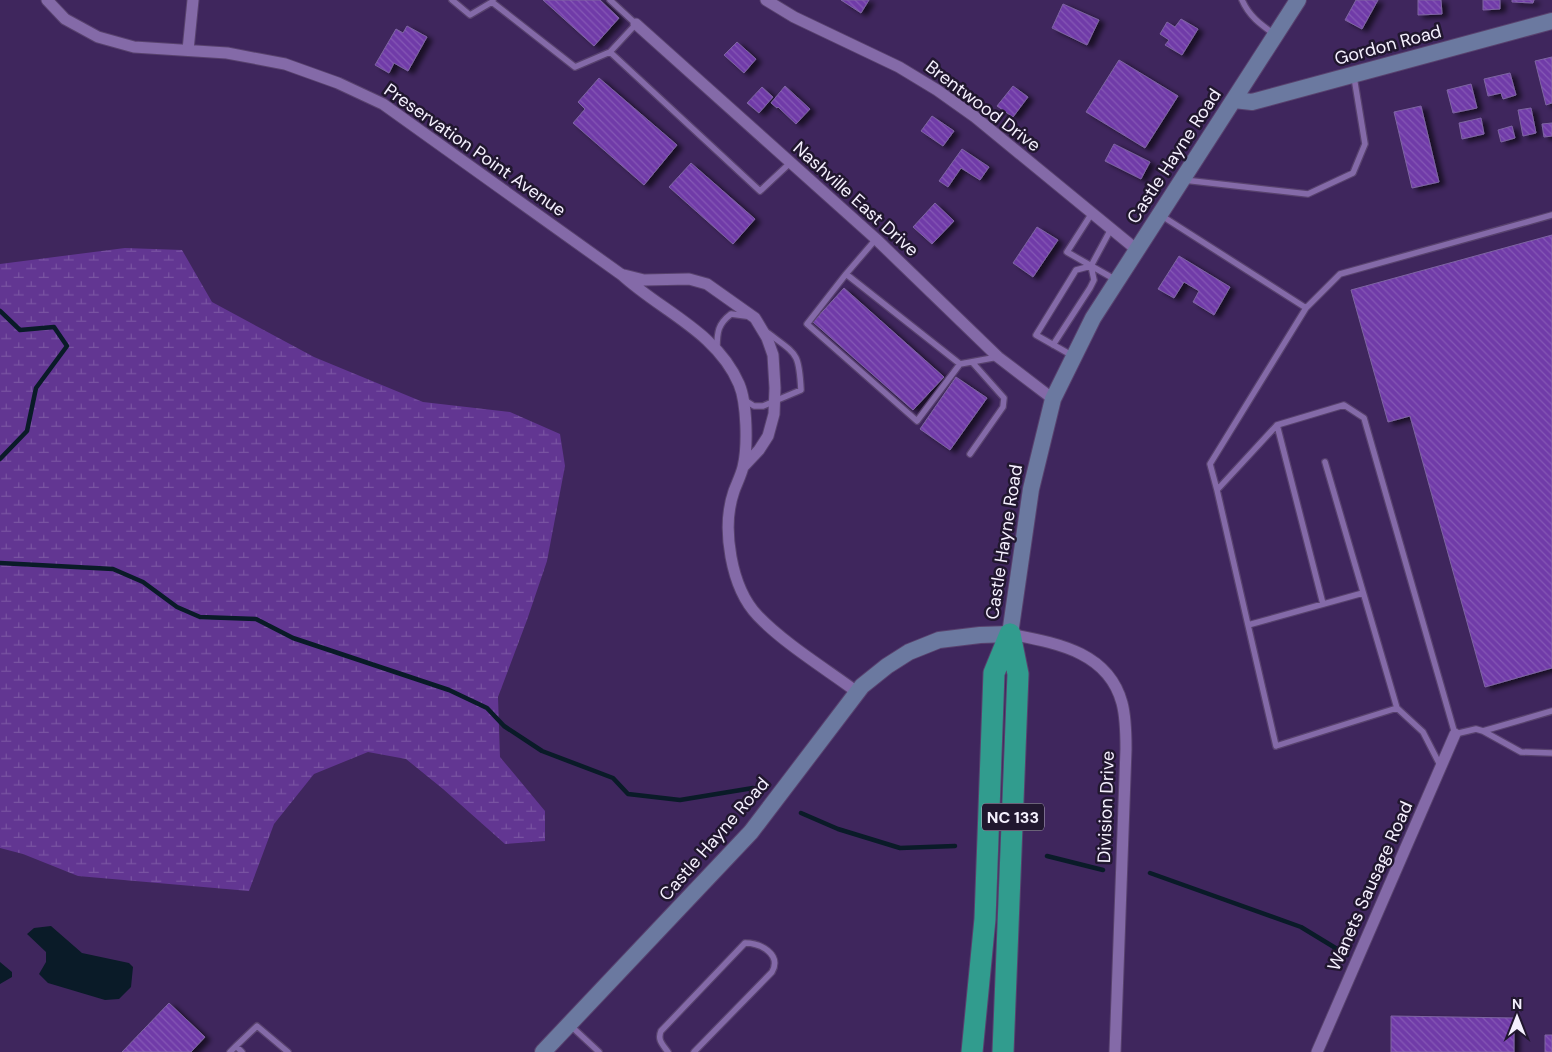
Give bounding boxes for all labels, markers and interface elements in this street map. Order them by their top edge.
street label: Gordon Road [1332,19,1444,71]
street label: Brentwood Drive [921,55,1045,157]
street label: Preservation Point Avenue [379,78,571,222]
street label: Castle Hayne Road [1121,84,1227,228]
street label: Nashville East Drive [788,136,924,262]
street label: Castle Hayne Road [980,463,1028,621]
street label: Division Drive [1092,750,1120,864]
street label: Castle Hayne Road [654,772,774,906]
street label: Wanets Sausage Road [1322,797,1418,975]
road number: NC 133 [982,804,1044,830]
north arrow [1492,992,1542,1042]
text: N [1512,995,1522,1013]

